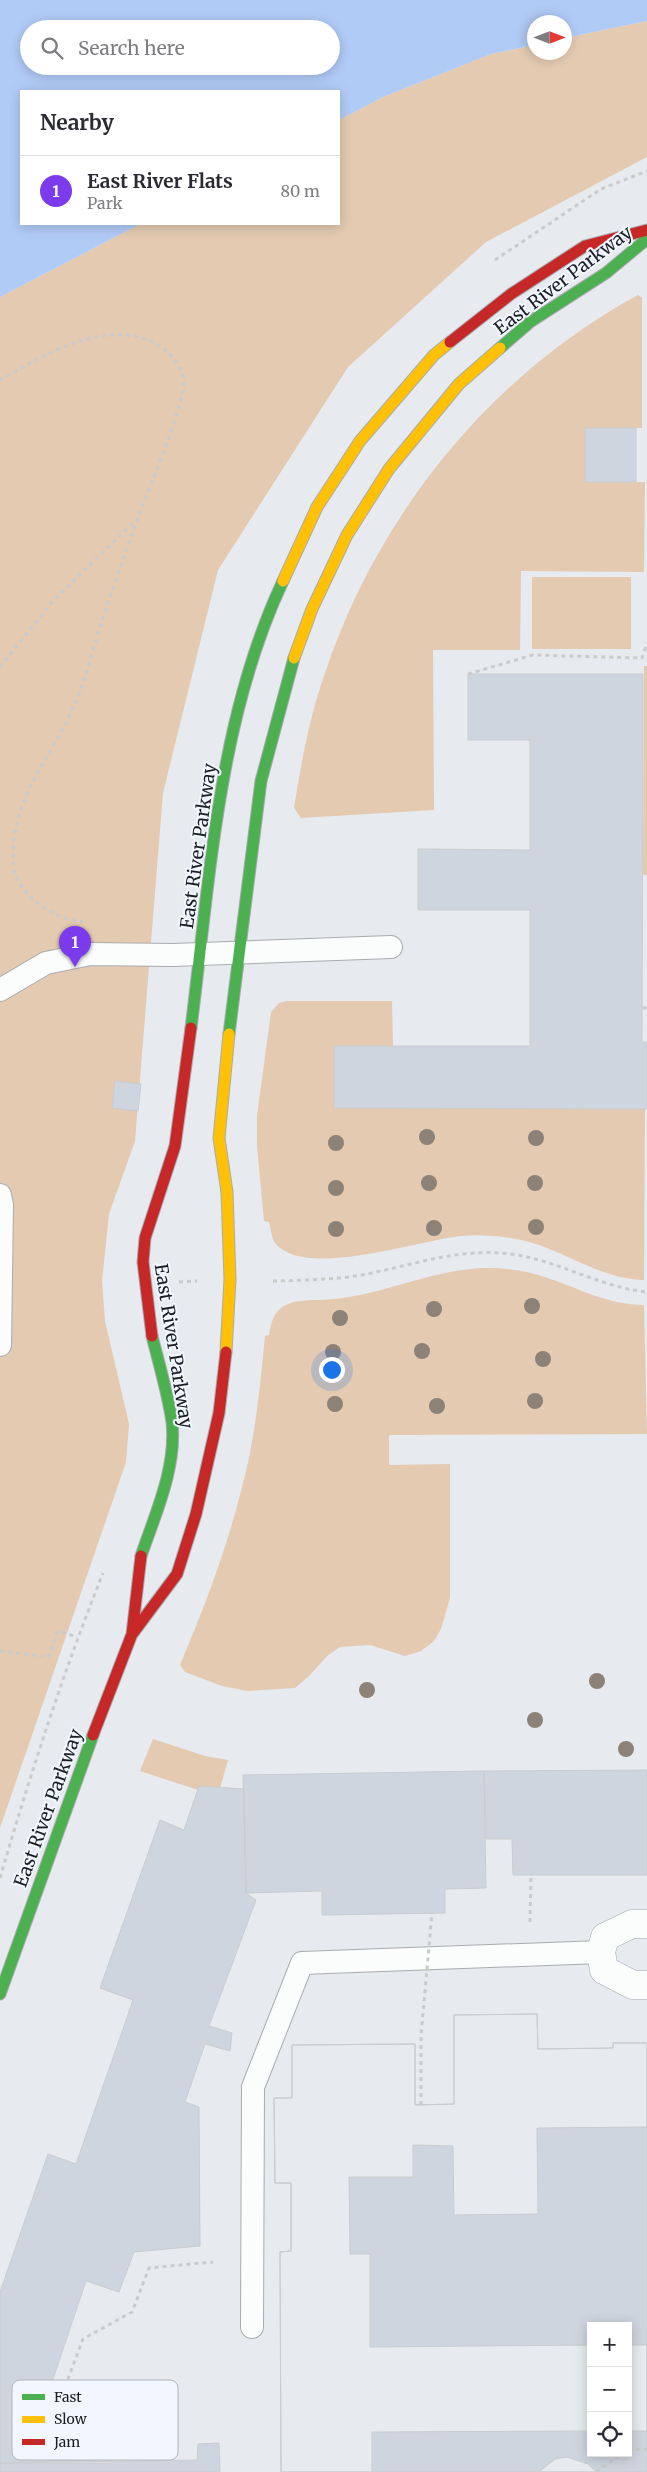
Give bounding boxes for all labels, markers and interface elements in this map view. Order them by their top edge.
north arrow [527,15,572,60]
search box [20,20,340,75]
icon: search [38,34,66,62]
text: Search here [78,36,185,60]
text: Nearby [40,109,114,136]
text: East River Flats [87,169,233,193]
text: 1 [52,181,60,201]
text: 80 m [281,181,320,201]
text: Park [87,193,123,213]
street label: East River Parkway [489,220,637,339]
street label: East River Parkway [175,761,221,930]
pin: 1 [59,926,91,967]
street label: East River Parkway [150,1262,198,1431]
your location [319,1357,345,1383]
street label: East River Parkway [9,1725,88,1890]
map controls [587,2322,632,2457]
button: + [587,2322,632,2367]
button: − [587,2367,632,2412]
legend [12,2380,178,2460]
text: Fast [54,2388,82,2406]
text: Slow [54,2410,87,2428]
button: locate [587,2412,632,2457]
text: Jam [53,2433,80,2451]

